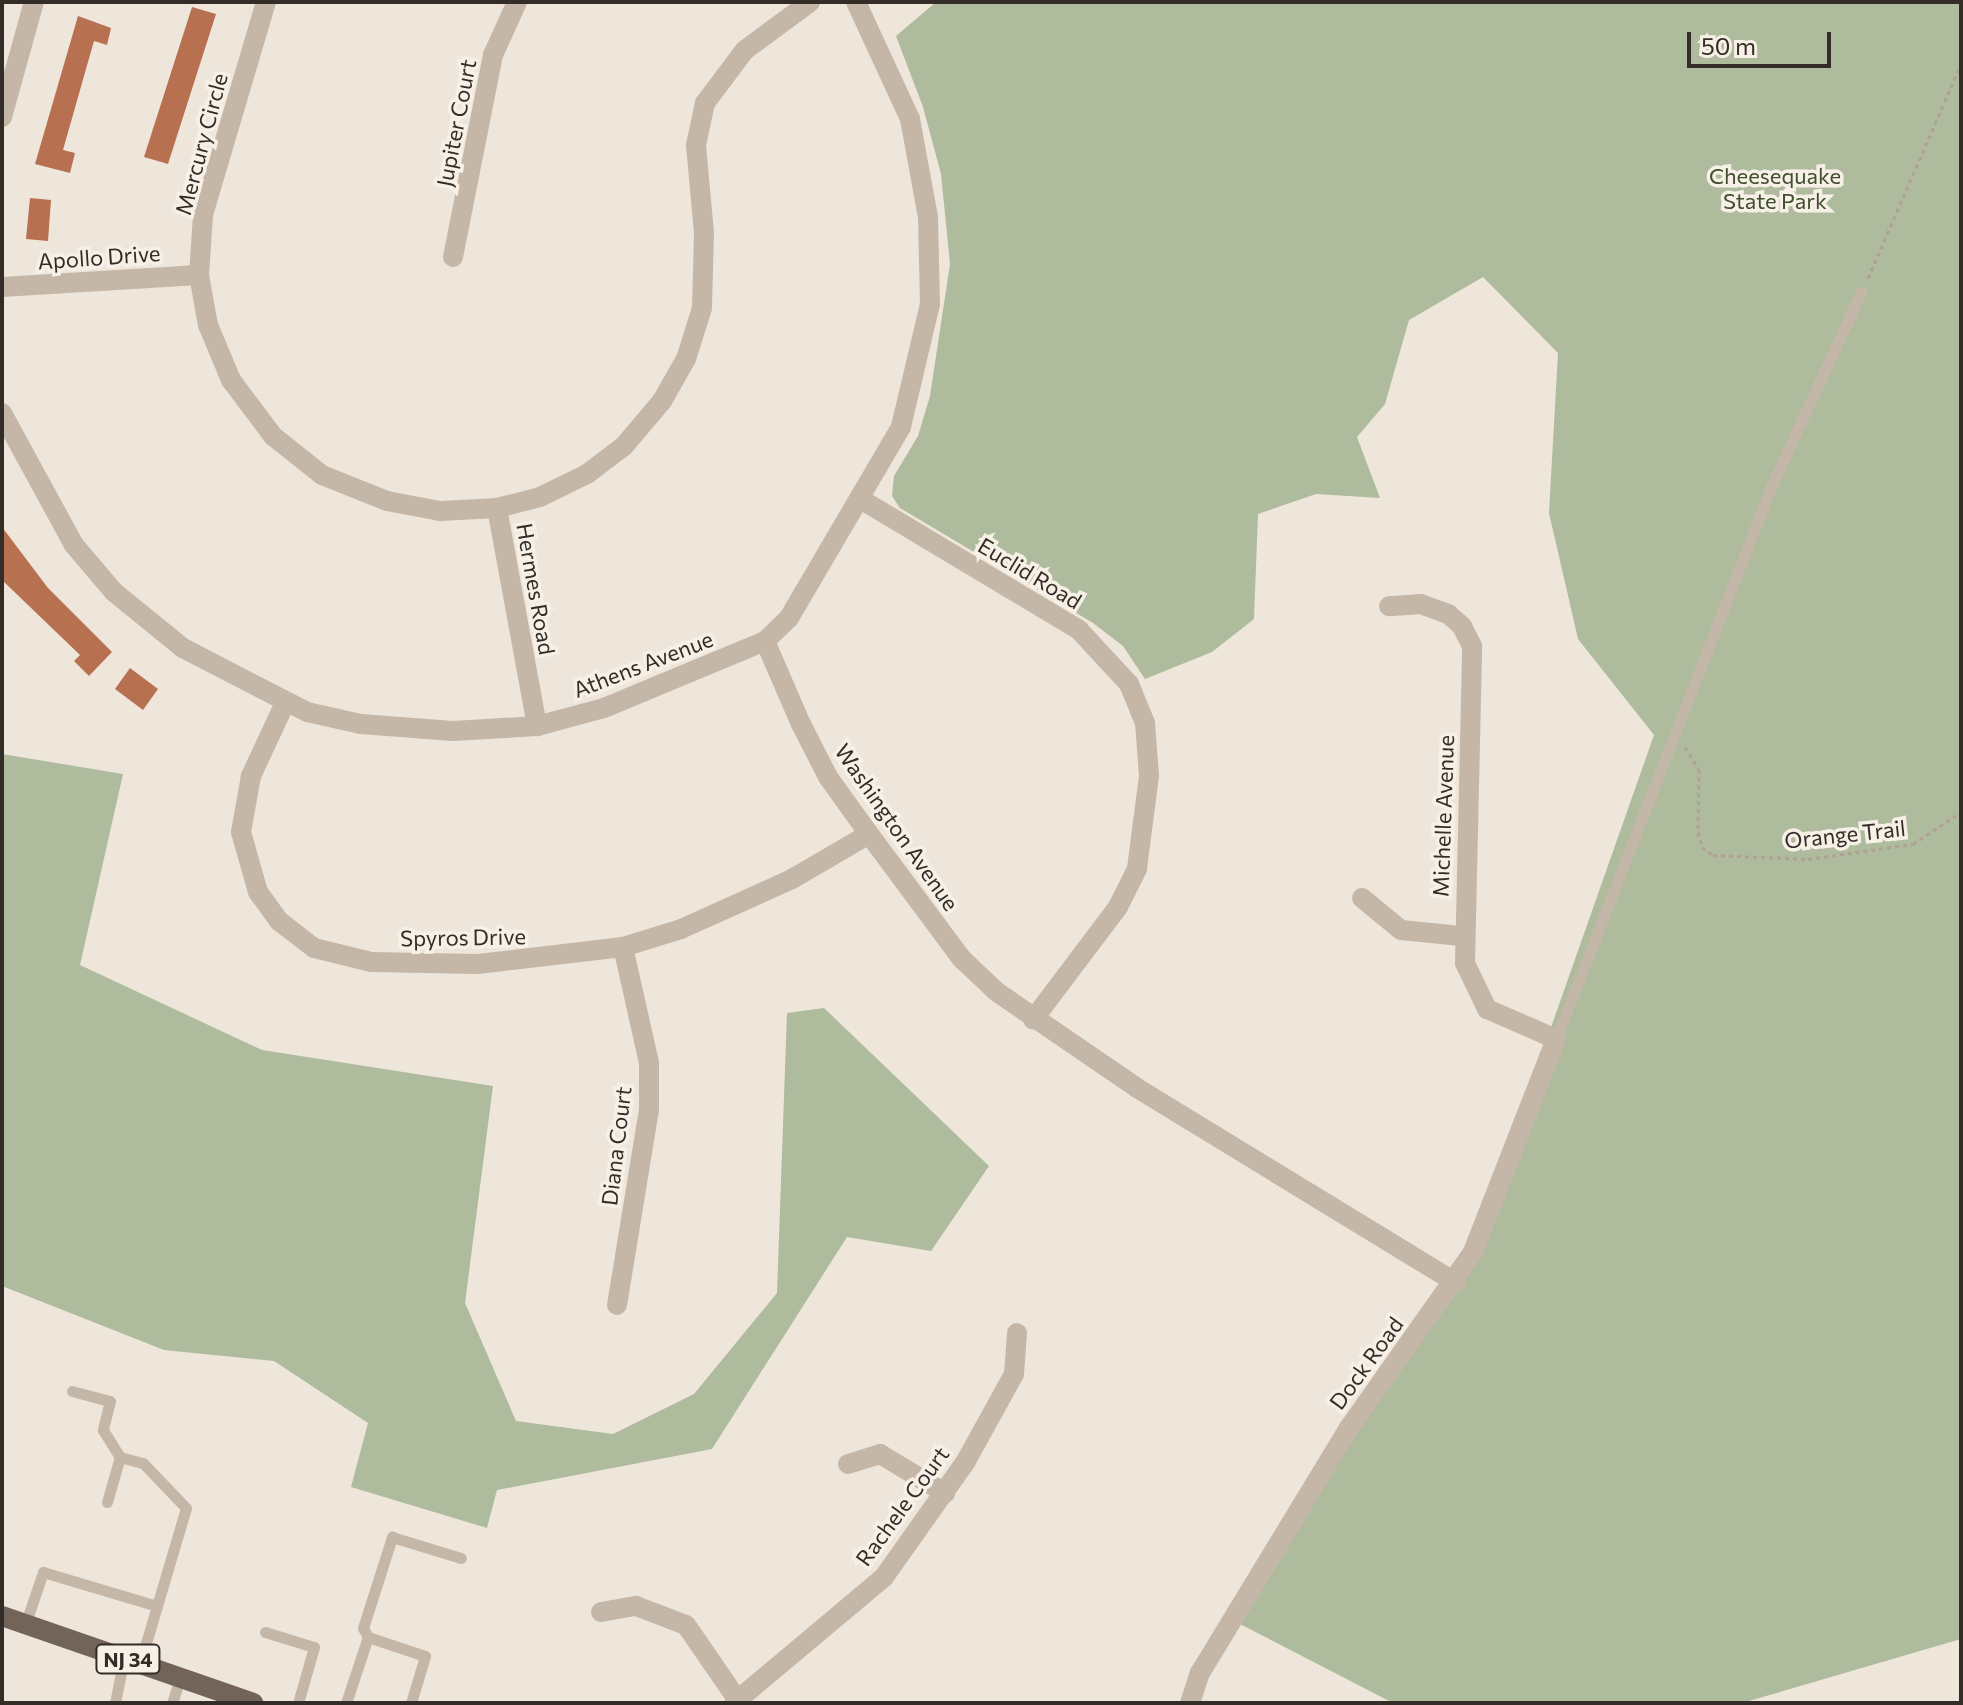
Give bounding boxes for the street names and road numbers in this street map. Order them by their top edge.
street label: Jupiter Court [431,57,481,189]
street label: Mercury Circle [169,70,233,218]
street label: Apollo Drive [37,240,161,274]
street label: Hermes Road [511,521,561,657]
street label: Euclid Road [974,532,1086,614]
street label: Athens Avenue [569,625,717,703]
street label: Michelle Avenue [1427,735,1459,897]
street label: Washington Avenue [829,738,965,916]
street label: Orange Trail [1783,815,1907,853]
street label: Spyros Drive [400,923,526,951]
street label: Diana Court [596,1085,636,1207]
street label: Dock Road [1324,1312,1408,1414]
street label: Rachele Court [850,1441,954,1571]
road number: NJ 34 [94,1643,162,1675]

